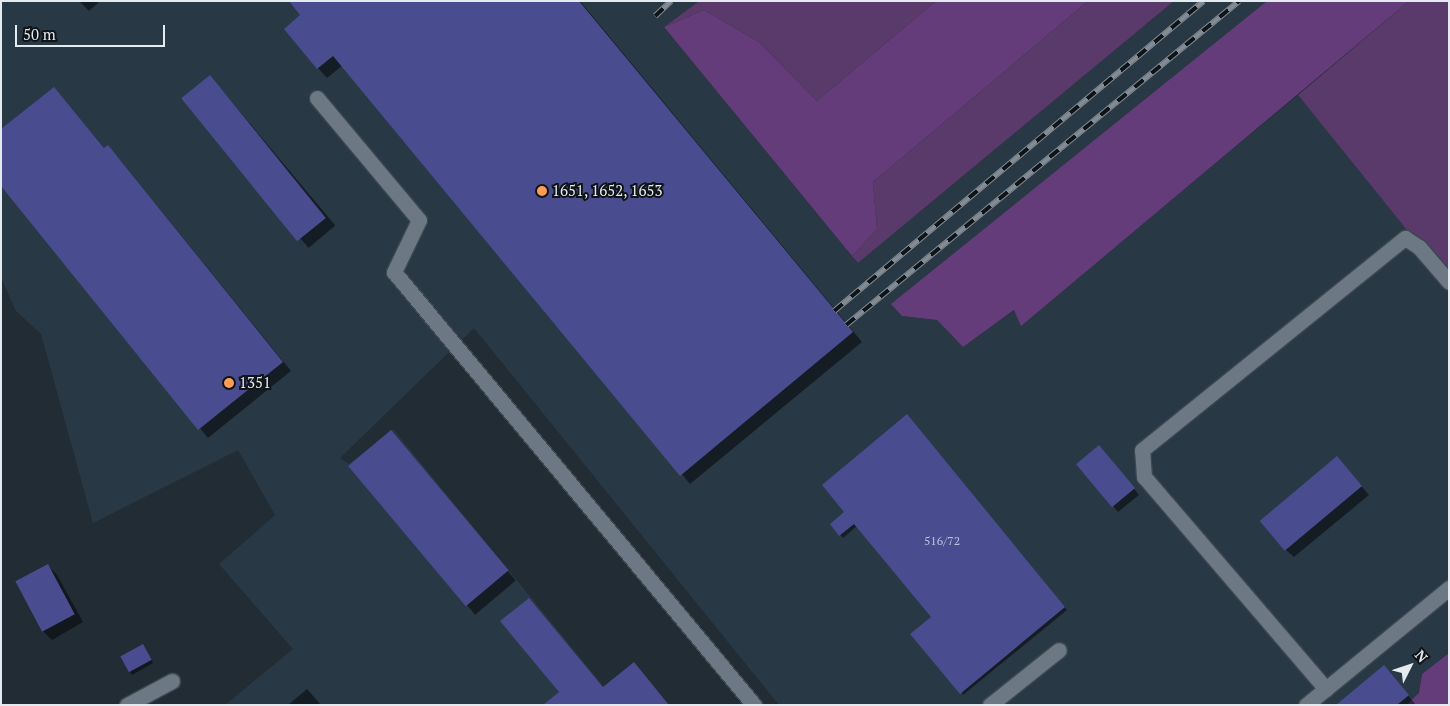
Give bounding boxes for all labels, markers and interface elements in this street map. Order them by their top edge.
scale bar [18,15,168,47]
text: 50 m [23,24,56,44]
place label: 1651, 1652, 1653 [552,182,664,200]
marker: 1651, 1652, 1653 [536,185,548,197]
place label: 1351 [239,374,271,392]
marker: 1351 [223,377,235,389]
house number: 516/72 [924,534,960,548]
north arrow [1385,641,1435,691]
text: N [1411,646,1432,666]

